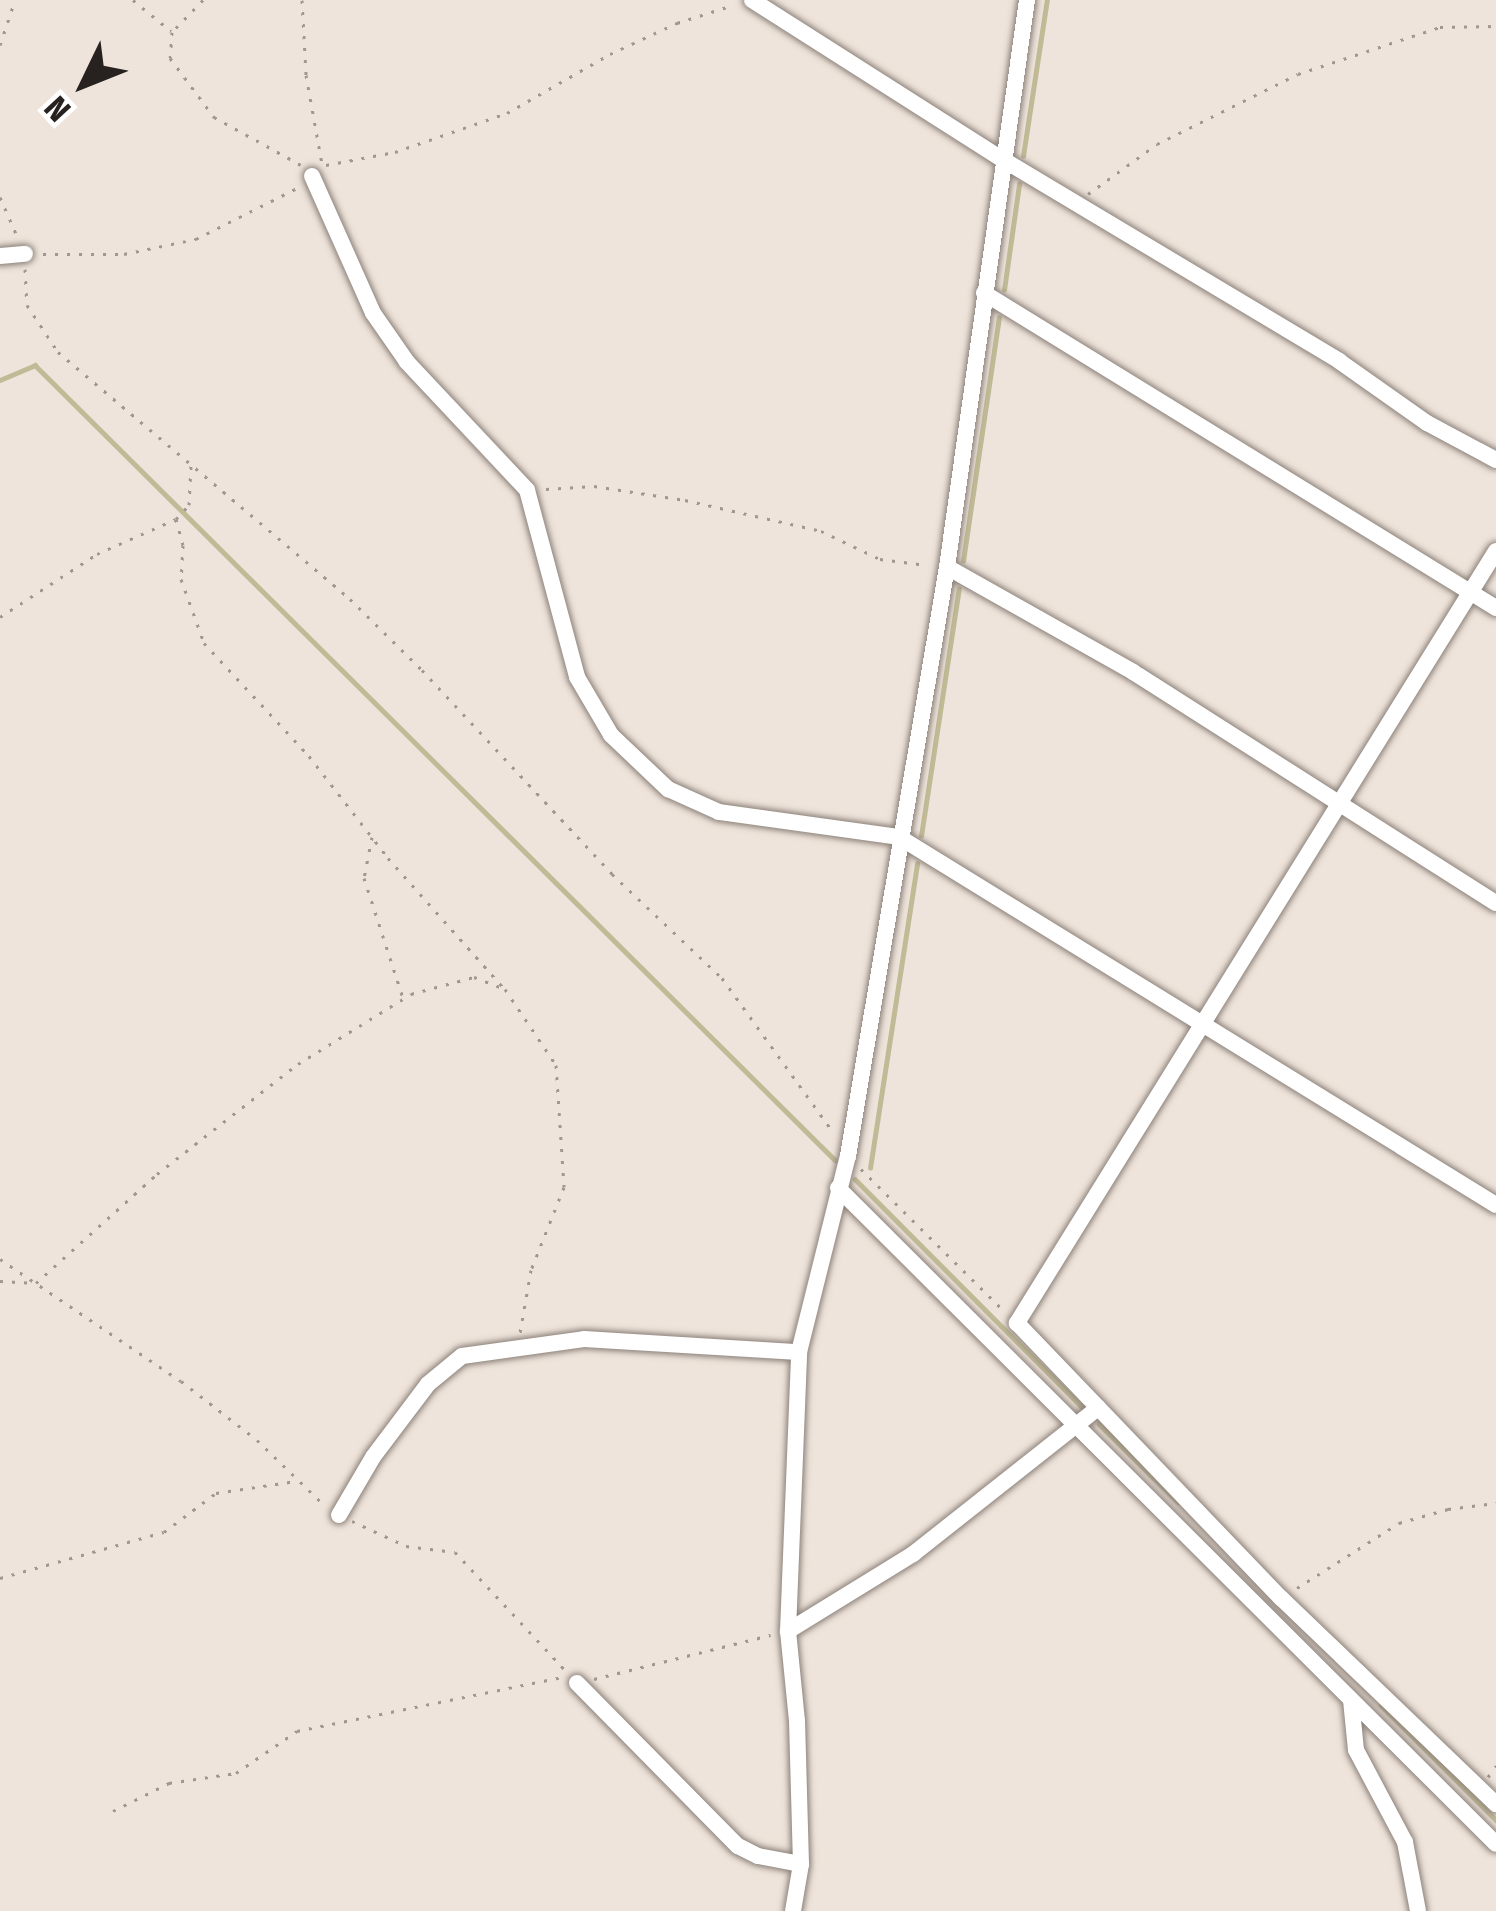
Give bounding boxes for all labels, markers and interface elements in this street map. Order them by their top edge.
north arrow [24,24,144,144]
text: N [36,88,79,129]

